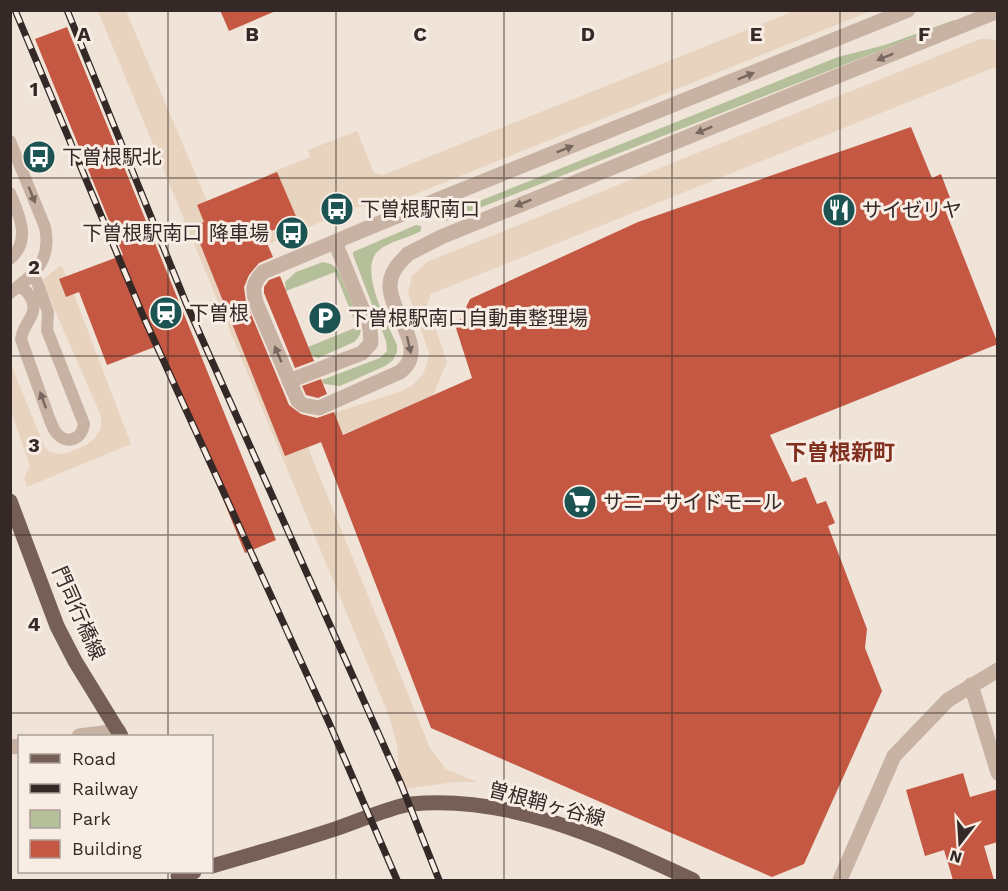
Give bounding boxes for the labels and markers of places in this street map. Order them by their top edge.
bus stop icon: 下曽根駅北 [21,139,57,175]
place label: 下曽根駅北 [62,145,162,169]
bus stop icon: 下曽根駅南口 [319,191,355,227]
restaurant icon: サイゼリヤ [821,192,857,228]
place label: 下曽根駅南口 [360,197,480,221]
place label: サイゼリヤ [862,198,962,222]
bus stop icon: 下曽根駅南口 降車場 [274,215,310,251]
place label: 下曽根駅南口 降車場 [82,221,269,245]
station icon: 下曽根 [148,295,184,331]
parking icon: 下曽根駅南口自動車整理場 [307,300,343,336]
place label: 下曽根 [189,301,249,325]
place label: 下曽根駅南口自動車整理場 [348,306,588,330]
supermarket icon: サニーサイドモール [562,484,598,520]
place label: サニーサイドモール [603,490,783,514]

